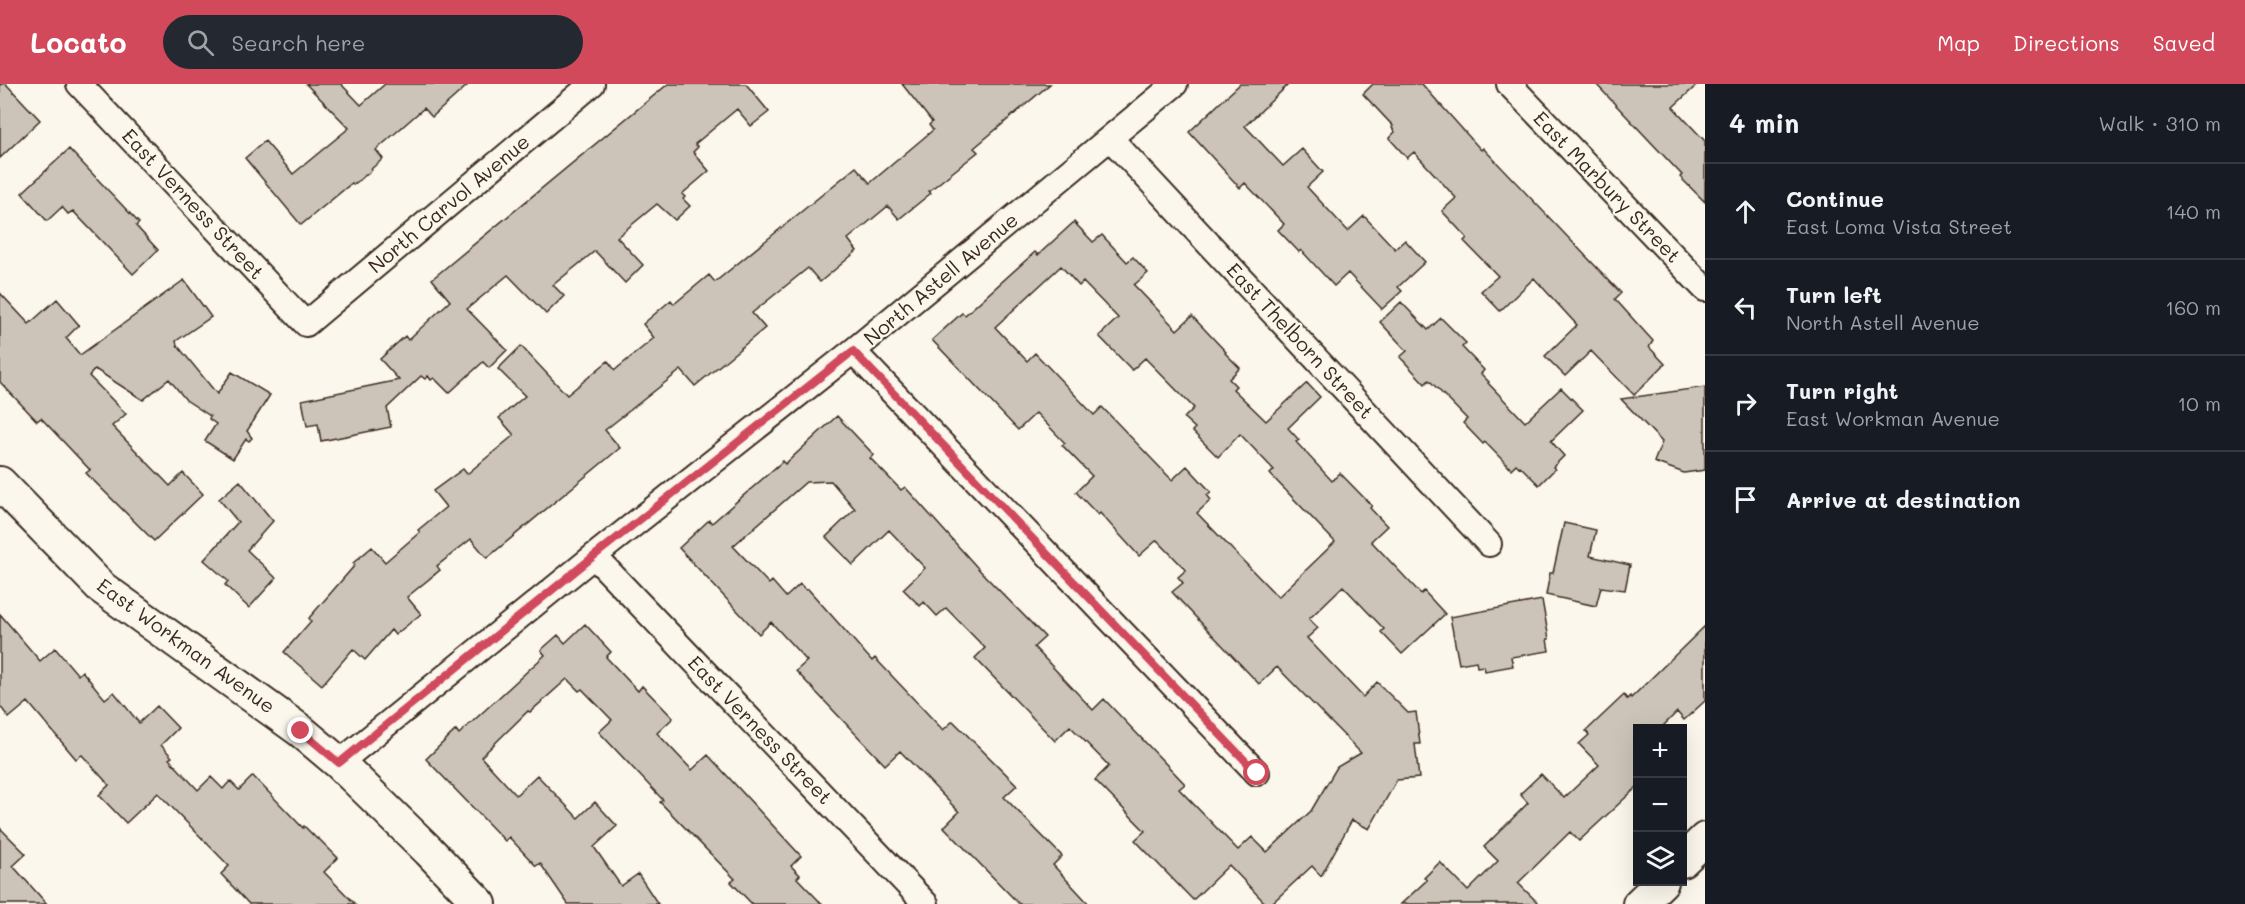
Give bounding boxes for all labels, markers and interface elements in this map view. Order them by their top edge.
search box [163,15,583,69]
text: Locato [30,24,127,60]
icon: search [184,26,217,59]
text: Search here [232,28,365,57]
text: Map [1937,29,1980,56]
text: Directions [2013,29,2120,56]
text: Saved [2153,29,2215,56]
street label: East Marbury Street [1528,105,1687,268]
text: 4 min [1729,106,1799,140]
text: Walk · 310 m [2098,110,2221,136]
street label: East Verness Street [117,122,270,284]
street label: North Carvol Avenue [362,128,534,278]
text: Continue [1786,184,1884,213]
icon: ahead [1729,195,1762,228]
text: 140 m [2166,198,2221,224]
street label: North Astell Avenue [858,206,1023,350]
text: East Loma Vista Street [1786,213,2012,239]
street label: East Thelborn Street [1222,257,1380,424]
text: Turn left [1786,280,1882,309]
icon: left [1729,291,1762,324]
text: 160 m [2165,294,2221,320]
text: North Astell Avenue [1786,309,1980,335]
text: Turn right [1786,376,1898,405]
icon: right [1729,387,1762,420]
text: 10 m [2177,390,2221,416]
text: East Workman Avenue [1786,405,2000,431]
icon: arrive [1729,483,1762,516]
text: Arrive at destination [1786,485,2021,514]
street label: East Workman Avenue [92,572,281,719]
street label: East Verness Street [683,649,839,809]
route end [287,717,313,743]
map controls [1633,724,1687,886]
button: + [1633,724,1687,778]
route start [1243,759,1269,785]
button: − [1633,778,1687,832]
button: layers [1633,832,1687,886]

